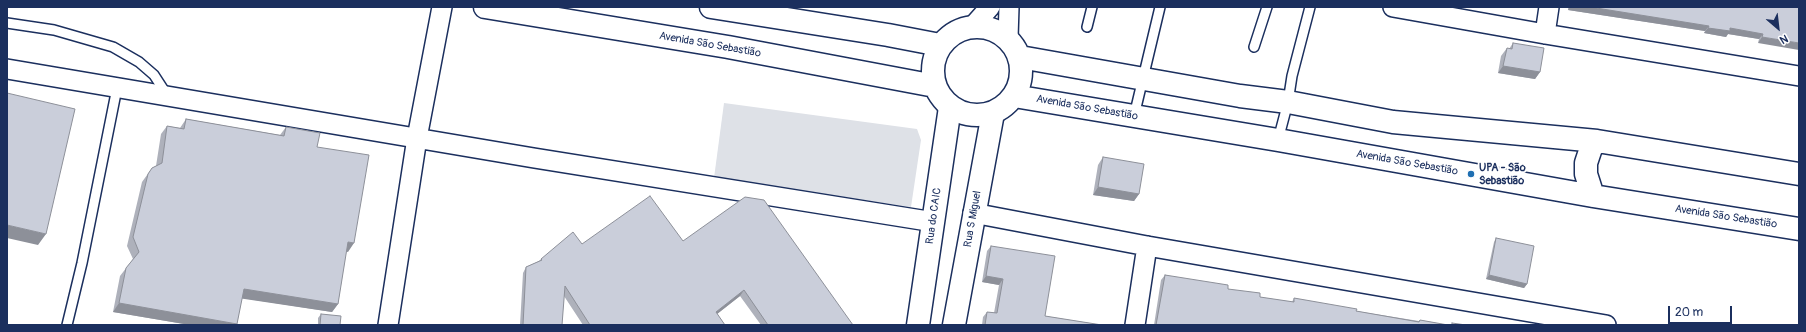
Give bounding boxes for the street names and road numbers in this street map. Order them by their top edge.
street label: Avenida São Sebastião [658,30,762,60]
street label: Avenida São Sebastião [1035,93,1139,123]
street label: Avenida São Sebastião [1355,148,1459,178]
street label: Rua do CAIC [924,187,944,245]
street label: Rua S Miguel [962,190,984,248]
street label: Avenida São Sebastião [1674,202,1778,232]

